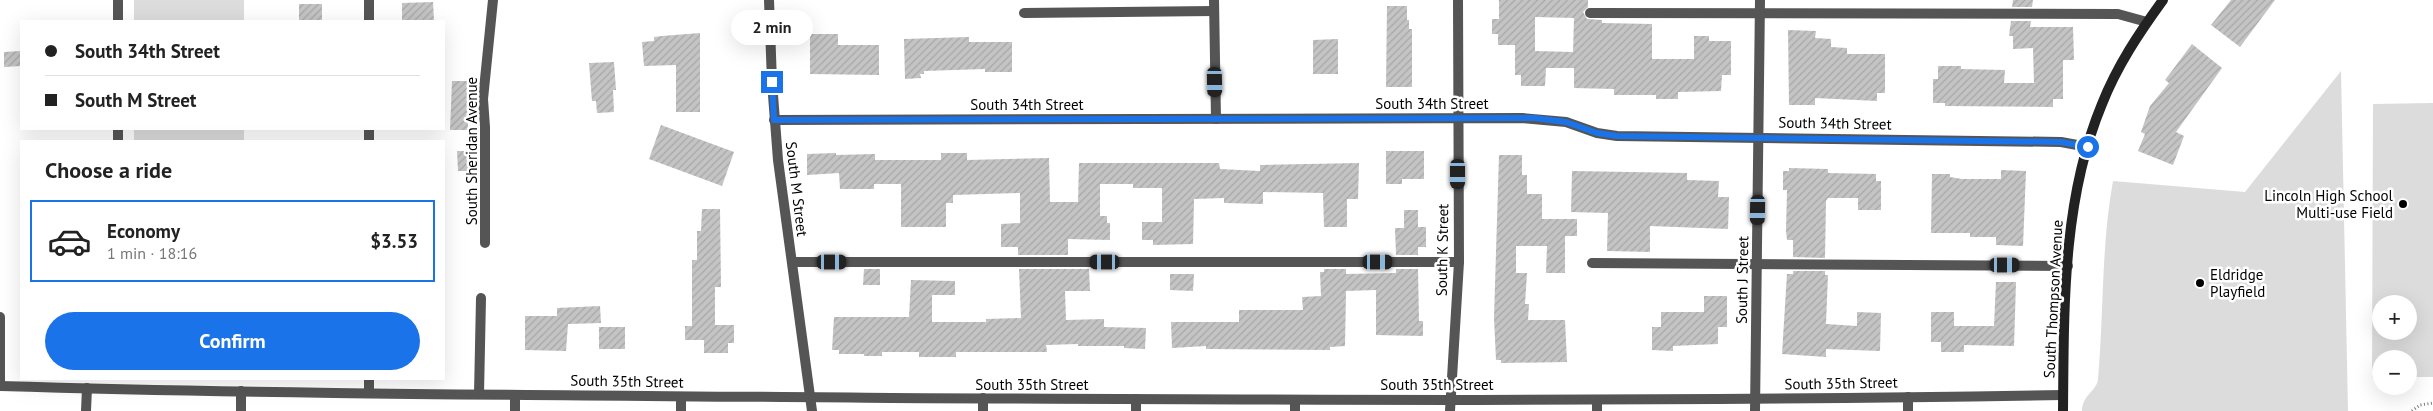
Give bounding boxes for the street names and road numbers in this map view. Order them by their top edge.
street label: South Sheridan Avenue [462,77,481,225]
street label: South 34th Street [1375,94,1489,113]
street label: South 34th Street [970,95,1084,114]
street label: South 34th Street [1778,113,1892,133]
street label: South M Street [782,140,812,238]
street label: South K Street [1432,204,1452,296]
street label: South Thompson Avenue [2039,219,2067,379]
street label: South J Street [1732,236,1752,324]
street label: South 35th Street [570,371,684,391]
street label: South 35th Street [1784,373,1898,393]
street label: South 35th Street [975,375,1089,394]
street label: South 35th Street [1380,375,1494,394]

